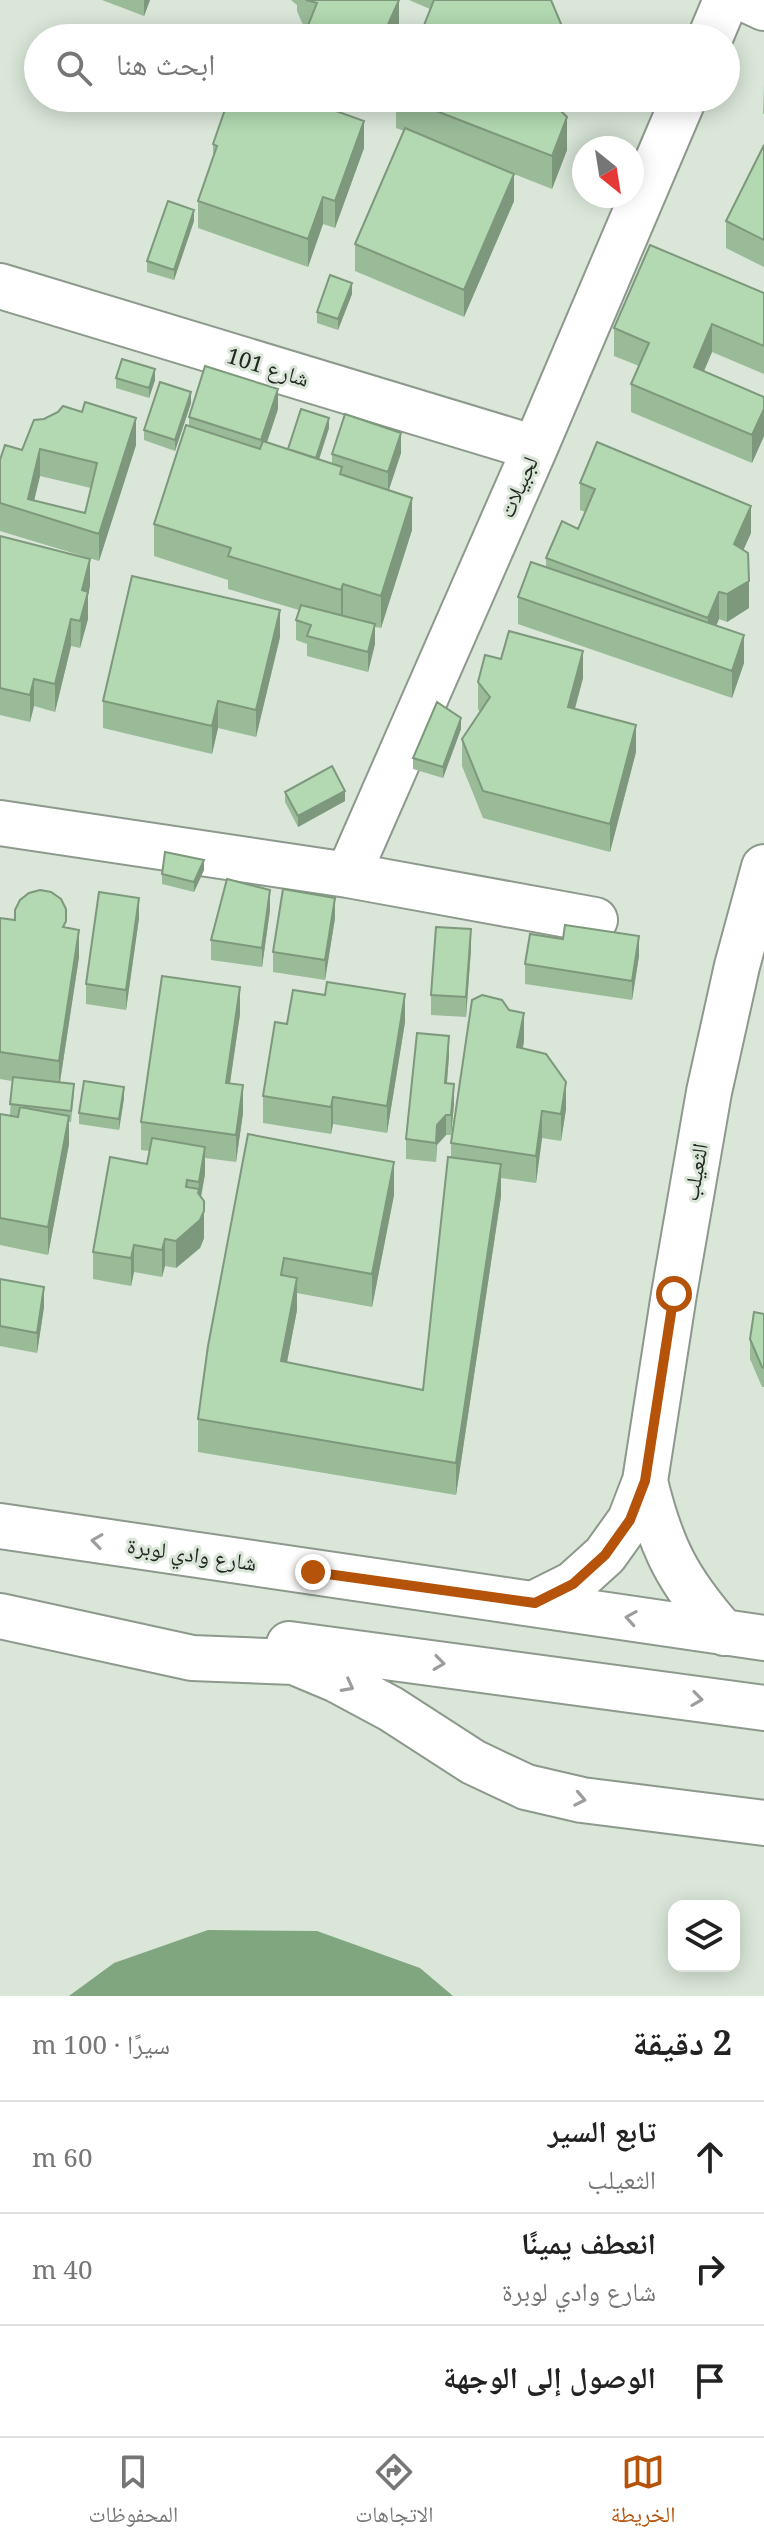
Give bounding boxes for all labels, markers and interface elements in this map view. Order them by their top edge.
search box [24,24,740,112]
text: ابحث هنا [116,43,215,84]
icon: search [52,46,96,90]
north arrow [572,136,644,208]
street label: شارع 101 [224,339,313,393]
street label: لجبيلات [490,451,544,522]
street label: الثعيلب [674,1141,714,1203]
route start [656,1276,692,1312]
street label: شارع وادي لوبرة [125,1529,259,1580]
one-way arrow [90,1533,104,1550]
route end [295,1554,331,1590]
one-way arrow [625,1611,638,1628]
one-way arrow [433,1655,446,1672]
one-way arrow [340,1677,355,1692]
one-way arrow [691,1690,704,1707]
one-way arrow [573,1789,587,1806]
map controls [668,1900,740,1972]
button: layers [668,1900,740,1972]
text: 2 دقيقة [633,2019,732,2065]
text: سيرًا · 100 m [32,2026,170,2062]
text: تابع السير [548,2110,656,2151]
icon: ahead [688,2135,732,2179]
text: 60 m [32,2139,92,2175]
text: الثعيلب [587,2161,656,2197]
text: انعطف يمينًا [521,2222,656,2263]
icon: right [688,2247,732,2291]
text: 40 m [32,2251,92,2287]
text: شارع وادي لوبرة [502,2273,656,2309]
text: الوصول إلى الوجهة [443,2356,656,2397]
icon: arrive [688,2359,732,2403]
tab: المحفوظات [89,2450,178,2536]
tab: الاتجاهات [355,2450,433,2536]
tab: الخريطة [611,2450,675,2536]

